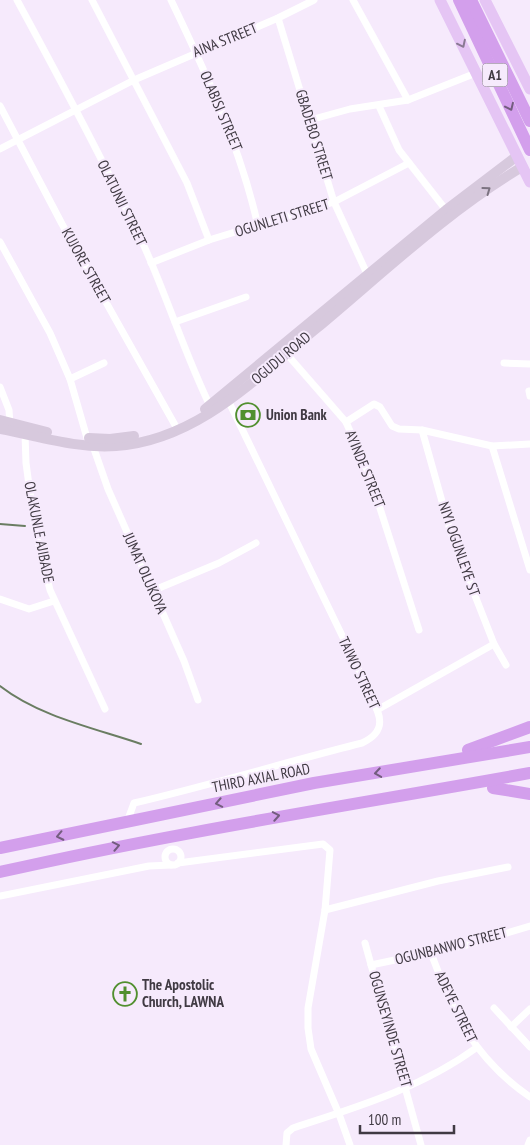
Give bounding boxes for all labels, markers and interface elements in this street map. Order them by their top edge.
street label: AINA STREET [190,18,260,61]
one-way arrow [455,39,466,48]
road number: A1 [482,64,508,86]
street label: OLABISI STREET [196,68,247,154]
street label: GBADEBO STREET [292,87,337,183]
one-way arrow [504,102,514,111]
street label: OLATUNJI STREET [93,157,152,249]
one-way arrow [481,187,491,196]
street label: OGUNLETI STREET [232,194,331,241]
street label: KUJORE STREET [58,225,115,307]
street label: OGUDU ROAD [247,327,314,388]
bank icon: Union Bank [235,402,261,428]
place label: Union Bank [266,405,328,424]
street label: AYINDE STREET [341,427,390,511]
street label: OLAKUNLE AJIBADE [20,480,59,584]
street label: NIYI OGUNLEYE ST [434,499,485,599]
street label: JUMAT OLUKOYA [119,528,172,617]
street label: TAIWO STREET [334,634,385,712]
street label: THIRD AXIAL ROAD [210,759,312,796]
one-way arrow [374,767,383,777]
one-way arrow [214,797,223,807]
one-way arrow [271,812,280,822]
one-way arrow [55,830,64,840]
one-way arrow [111,842,120,852]
street label: OGUNBANWO STREET [393,922,509,969]
street label: ADEYE STREET [431,968,482,1046]
street label: OGUNSEYINDE STREET [365,969,416,1090]
place label: The Apostolic Church, LAWNA [142,975,224,1011]
church icon: The Apostolic Church, LAWNA [112,981,138,1007]
scale bar [360,1102,454,1134]
text: 100 m [368,1110,401,1129]

